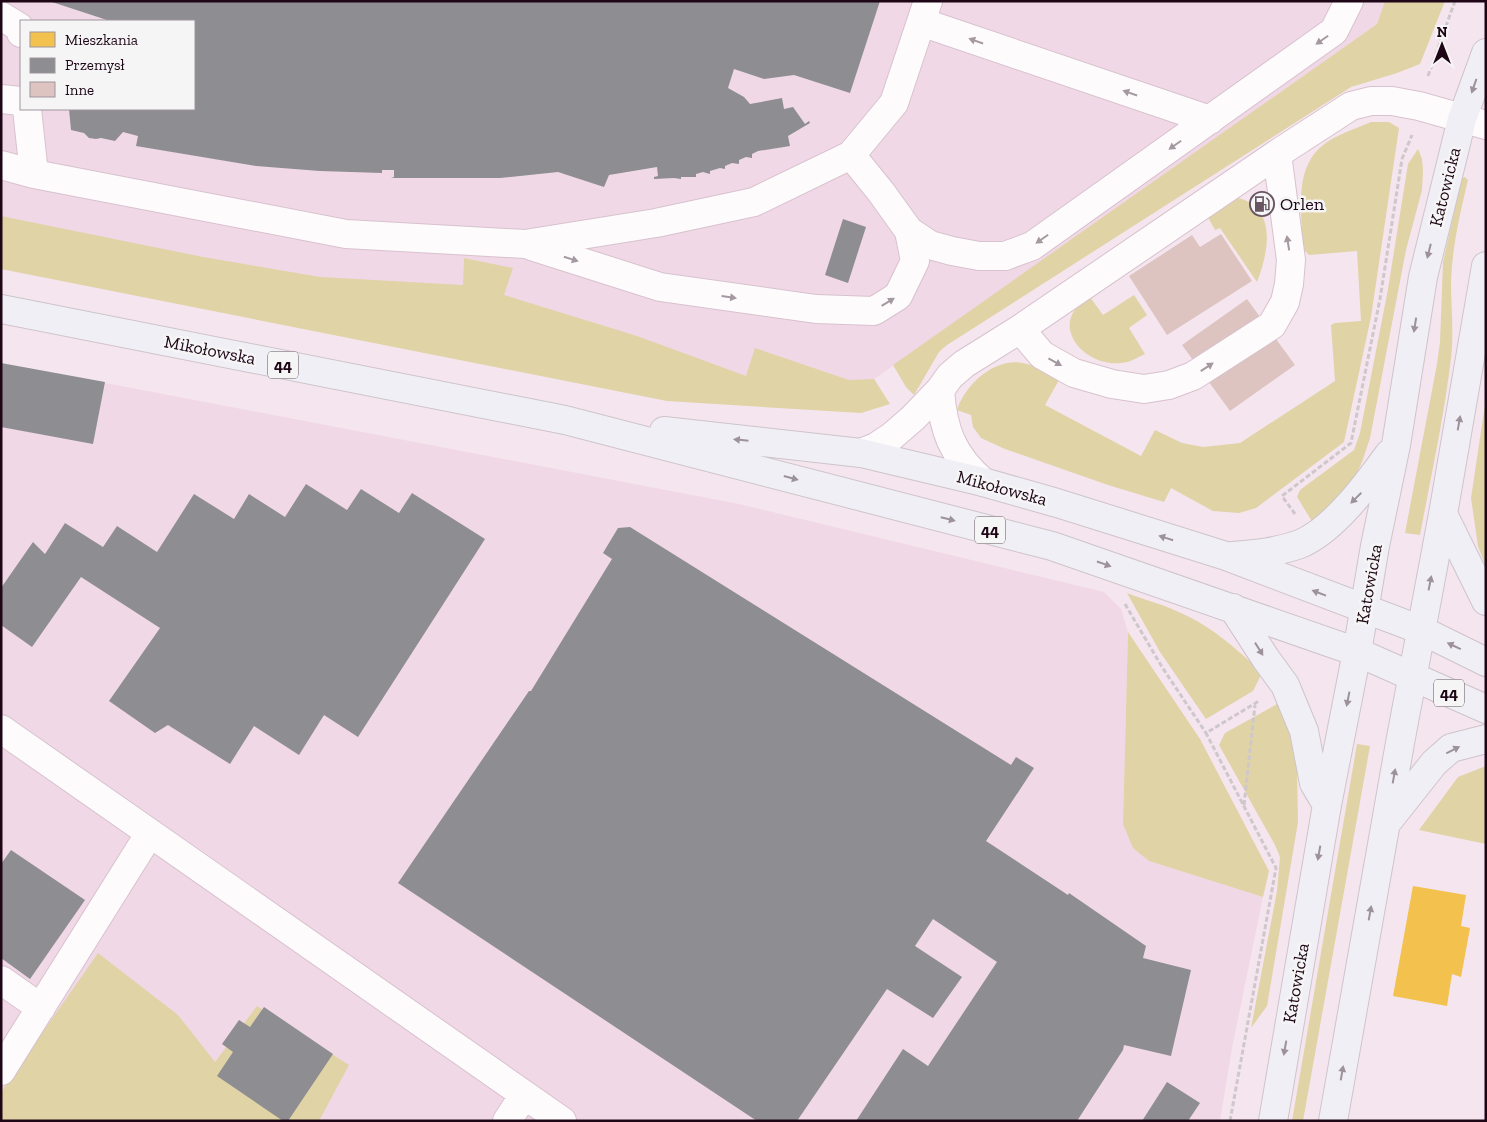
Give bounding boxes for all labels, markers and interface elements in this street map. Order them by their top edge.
legend [20,20,195,110]
north arrow [1417,20,1467,70]
text: N [1437,24,1448,41]
text: Mieszkania [65,31,138,49]
one-way arrow [1315,35,1329,45]
one-way arrow [969,37,984,44]
text: Przemysł [65,56,125,74]
one-way arrow [1470,79,1478,94]
text: Inne [65,81,94,99]
one-way arrow [1123,89,1138,96]
one-way arrow [1168,140,1182,150]
street label: Katowicka [1425,145,1466,229]
fuel station icon: Orlen [1249,191,1275,217]
place label: Orlen [1280,193,1325,215]
one-way arrow [1036,234,1049,244]
one-way arrow [1284,235,1292,251]
one-way arrow [1425,244,1433,259]
one-way arrow [564,255,579,263]
one-way arrow [721,293,737,301]
one-way arrow [881,298,894,307]
one-way arrow [1411,318,1419,334]
street label: Mikołowska [162,330,258,370]
road number: 44 [268,352,298,378]
one-way arrow [1048,358,1061,367]
one-way arrow [1201,362,1214,371]
one-way arrow [1455,414,1463,430]
one-way arrow [733,436,749,444]
street label: Mikołowska [954,465,1050,511]
one-way arrow [783,475,798,483]
one-way arrow [1350,492,1362,504]
one-way arrow [940,515,955,523]
road number: 44 [975,516,1005,544]
one-way arrow [1158,533,1173,541]
street label: Katowicka [1351,542,1387,626]
one-way arrow [1097,560,1112,568]
one-way arrow [1427,574,1435,590]
one-way arrow [1311,589,1326,596]
one-way arrow [1447,641,1461,649]
one-way arrow [1255,642,1264,655]
road number: 44 [1434,680,1464,706]
one-way arrow [1343,692,1351,708]
one-way arrow [1445,746,1460,754]
one-way arrow [1390,768,1398,784]
one-way arrow [1314,846,1322,862]
one-way arrow [1366,904,1374,920]
street label: Katowicka [1278,941,1314,1025]
one-way arrow [1281,1040,1289,1056]
one-way arrow [1338,1064,1346,1080]

